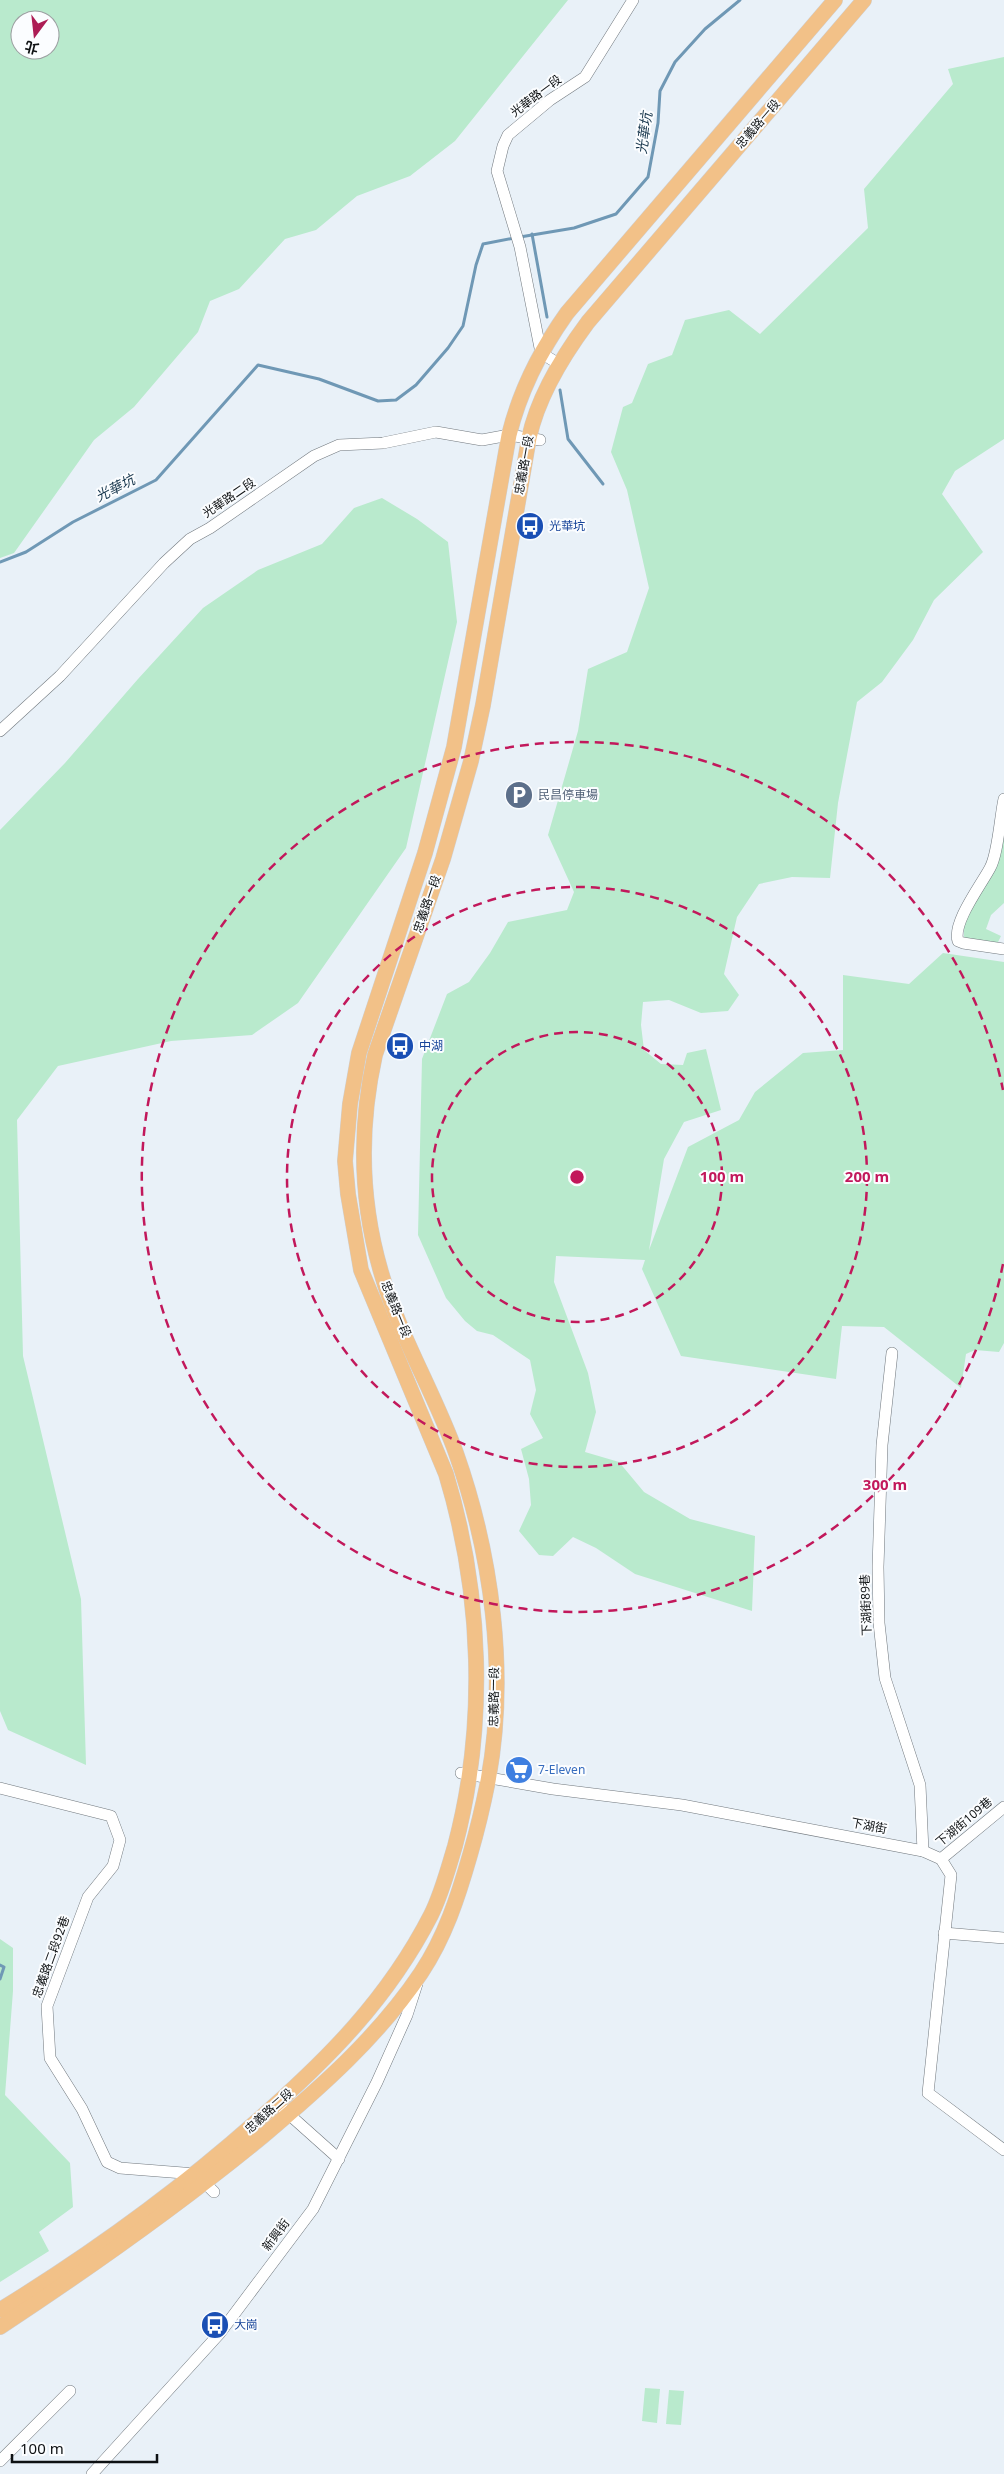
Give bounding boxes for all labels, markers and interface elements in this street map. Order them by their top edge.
north arrow [10,10,60,60]
text: 北 [22,37,41,59]
street label: 光華路一段 [507,71,565,120]
street label: 忠義路一段 [732,95,784,152]
water label: 光華坑 [631,109,656,155]
street label: 忠義路一段 [510,434,537,496]
water label: 光華坑 [92,469,140,506]
street label: 光華路二段 [199,474,258,521]
bus stop icon: 光華坑 [515,511,545,541]
place label: 光華坑 [549,517,585,534]
parking icon: 民昌停車場 [504,780,534,810]
place label: 民昌停車場 [538,786,598,803]
street label: 忠義路一段 [409,873,444,935]
bus stop icon: 中湖 [385,1031,415,1061]
place label: 中湖 [419,1037,443,1054]
text: 100 m [700,1166,744,1186]
text: 200 m [845,1166,889,1186]
centre of rings [568,1168,586,1186]
street label: 忠義路一段 [377,1278,416,1340]
text: 300 m [863,1474,907,1494]
street label: 下湖街89巷 [856,1574,875,1636]
street label: 忠義路一段 [484,1667,503,1727]
supermarket icon: 7-Eleven [504,1755,534,1785]
place label: 7-Eleven [538,1761,585,1778]
street label: 下湖街109巷 [932,1793,995,1850]
street label: 下湖街 [850,1814,888,1837]
street label: 忠義路二段92巷 [28,1914,73,2000]
street label: 忠義路二段 [241,2084,297,2137]
street label: 新興街 [258,2215,293,2254]
bus stop icon: 大崗 [200,2310,230,2340]
place label: 大崗 [234,2316,258,2333]
scale bar [12,2432,158,2464]
text: 100 m [20,2438,64,2458]

